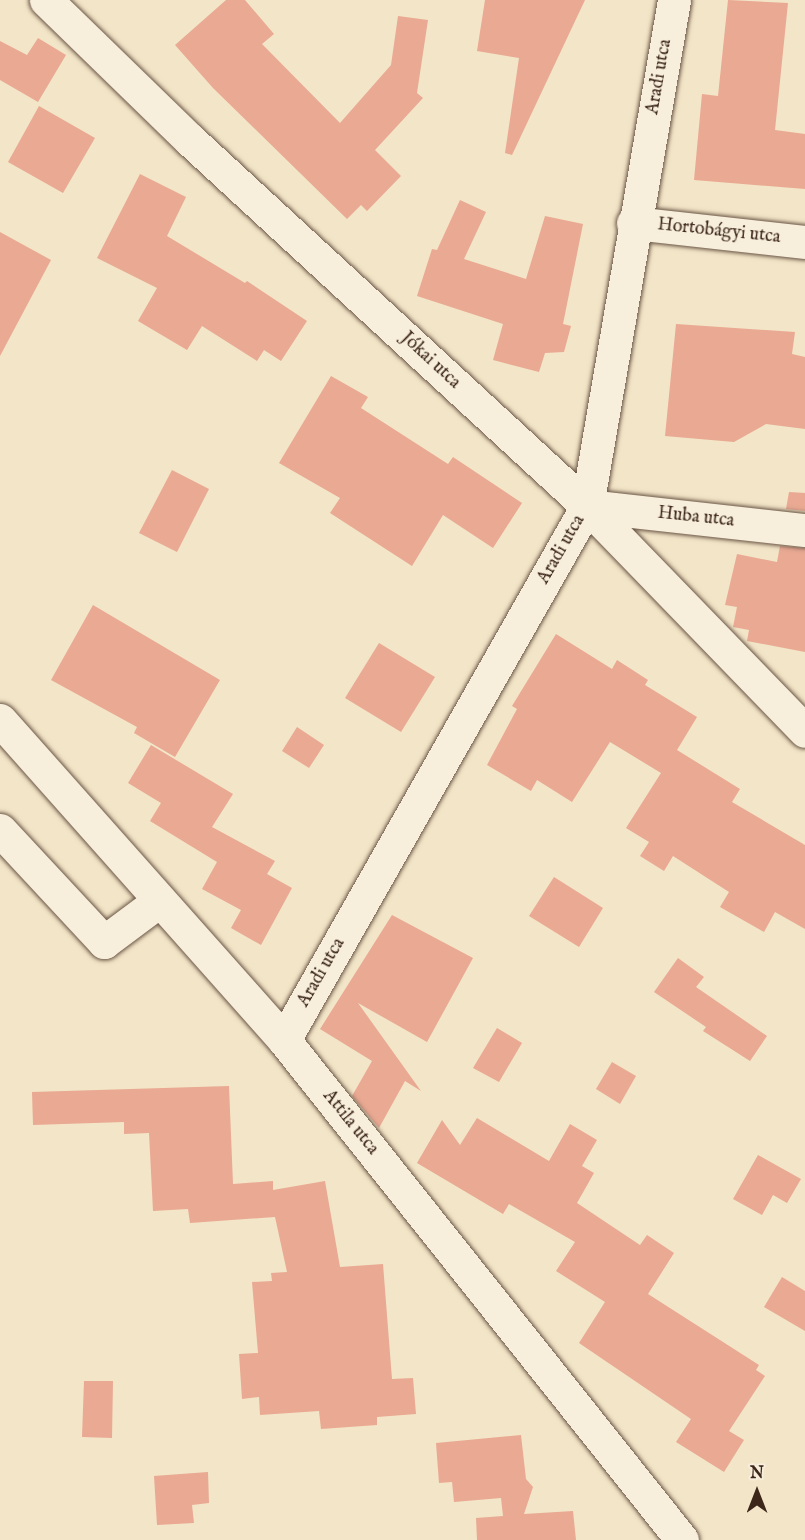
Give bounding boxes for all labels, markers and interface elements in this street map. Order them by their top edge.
street label: Aradi utca [643,38,677,116]
street label: Hortobágyi utca [656,215,782,249]
street label: Jókai utca [396,328,464,394]
street label: Huba utca [657,503,735,533]
street label: Aradi utca [534,512,590,588]
street label: Aradi utca [294,935,350,1011]
street label: Attila utca [317,1086,383,1160]
north arrow [727,1462,787,1522]
text: N [750,1464,764,1484]

